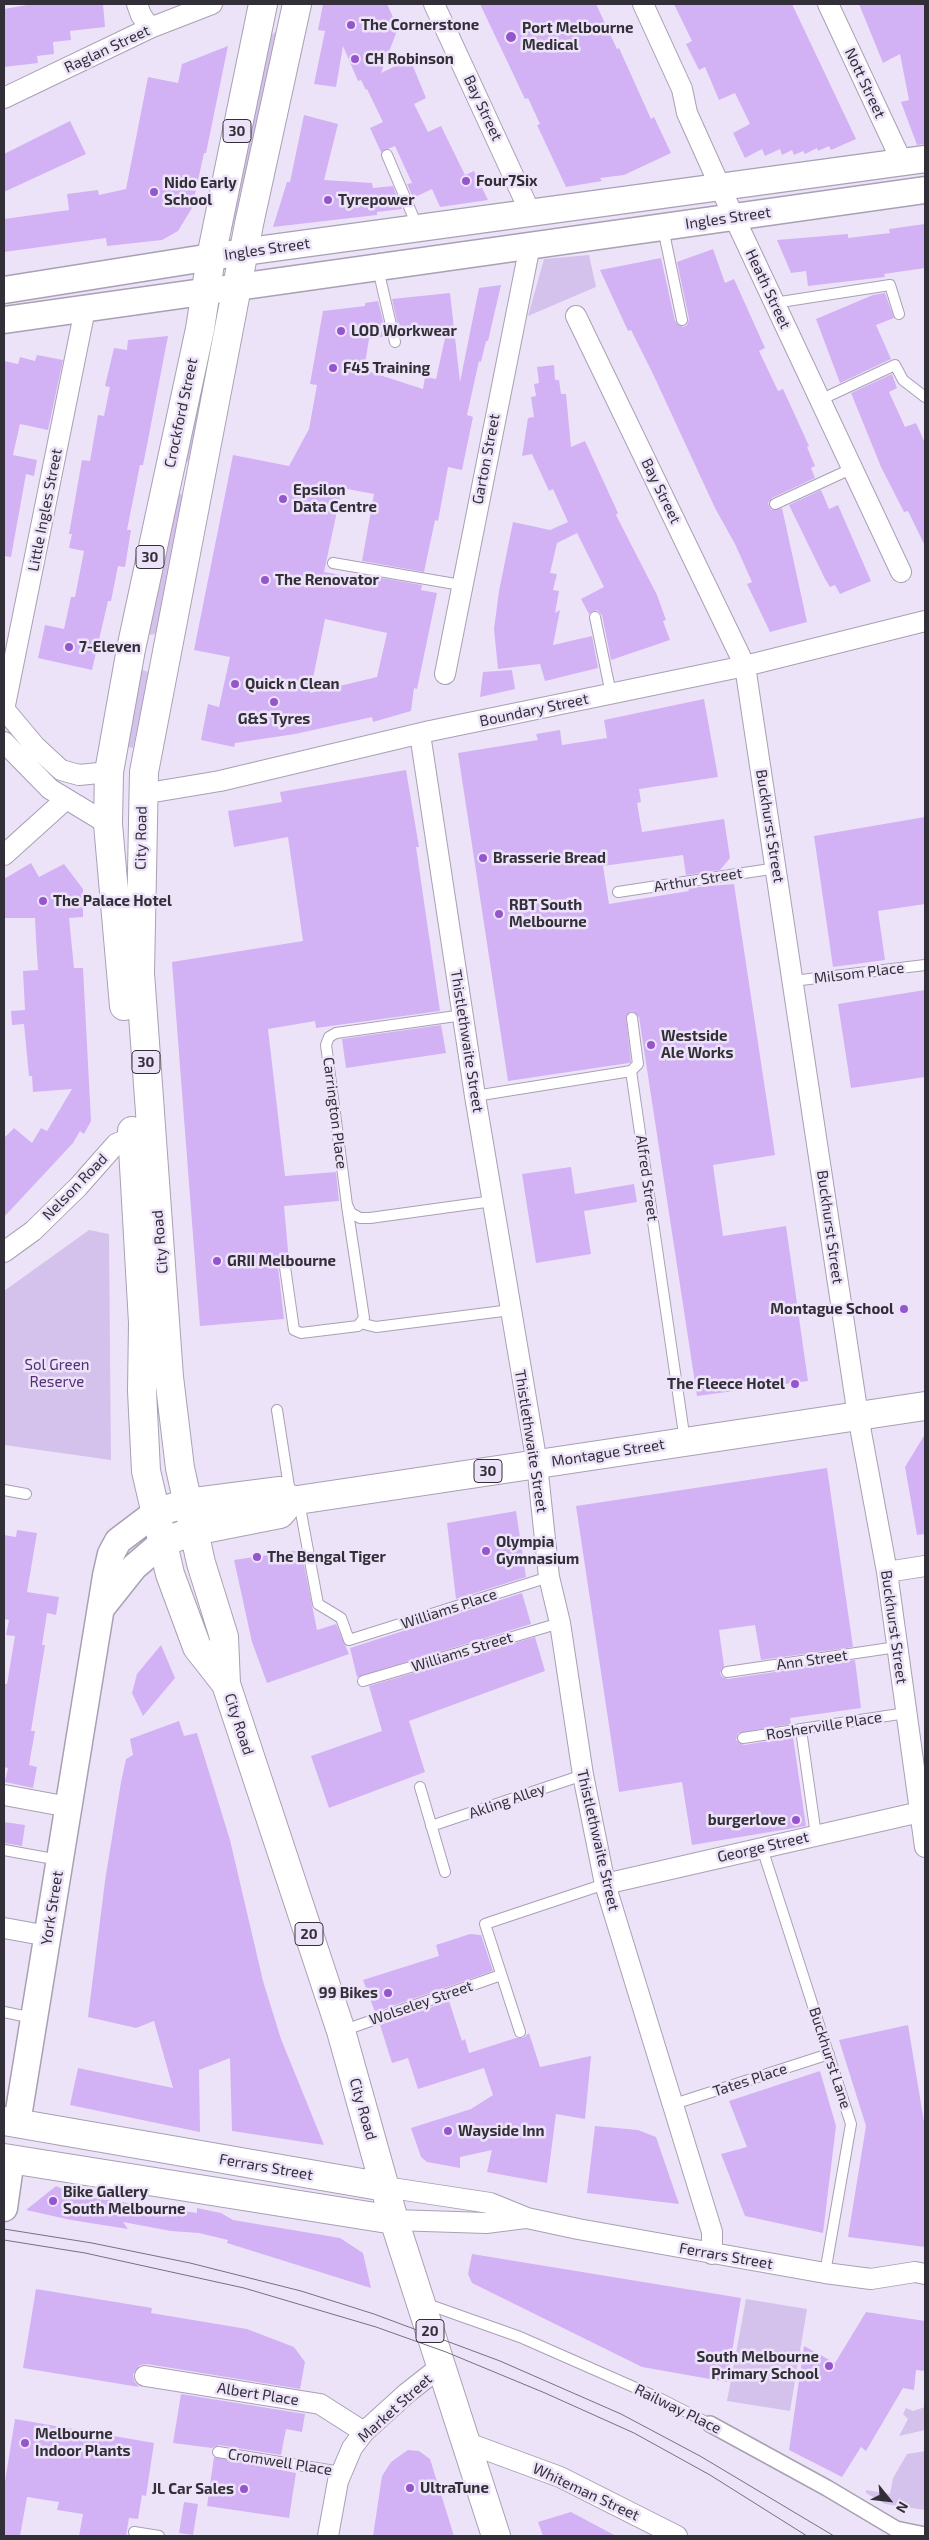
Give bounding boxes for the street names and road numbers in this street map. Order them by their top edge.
street label: Raglan Street [61,21,153,77]
street label: Nott Street [841,45,889,121]
street label: Bay Street [460,72,506,144]
road number: 30 [223,120,251,142]
street label: Ingles Street [684,203,772,233]
street label: Ingles Street [223,234,311,264]
street label: Heath Street [742,246,794,332]
street label: Crockford Street [161,357,201,469]
street label: Garton Street [468,412,504,506]
street label: Little Ingles Street [24,447,66,573]
street label: Bay Street [637,455,685,527]
road number: 30 [136,546,164,568]
street label: Boundary Street [478,690,590,730]
street label: Buckhurst Street [752,768,788,884]
street label: City Road [131,806,151,870]
street label: Arthur Street [652,864,744,896]
street label: Milsom Place [813,959,905,987]
street label: Thistlethwaite Street [447,968,487,1114]
road number: 30 [132,1050,160,1074]
street label: Carrington Place [319,1056,351,1170]
street label: Alfred Street [632,1134,662,1222]
street label: Nelson Road [39,1150,111,1224]
street label: Buckhurst Street [813,1169,847,1285]
street label: City Road [148,1209,172,1275]
street label: Thistlethwaite Street [511,1368,551,1514]
street label: Montague Street [550,1435,666,1471]
road number: 30 [474,1460,502,1482]
street label: Buckhurst Street [877,1569,911,1685]
street label: Williams Place [399,1585,499,1633]
street label: Williams Street [409,1628,515,1676]
street label: Ann Street [775,1646,849,1674]
street label: City Road [221,1691,257,1757]
street label: Rosherville Place [765,1708,883,1744]
street label: Thistlethwaite Street [573,1768,623,1912]
street label: Akling Alley [466,1780,548,1822]
street label: George Street [715,1828,811,1866]
street label: York Street [37,1870,67,1946]
road number: 20 [295,1922,323,1946]
street label: Wolseley Street [367,1977,475,2029]
street label: Buckhurst Lane [805,2005,855,2111]
street label: Tates Place [711,2060,789,2100]
street label: City Road [346,2076,380,2142]
street label: Ferrars Street [218,2150,314,2184]
street label: Ferrars Street [678,2239,774,2273]
road number: 20 [416,2320,444,2342]
street label: Market Street [354,2370,436,2446]
street label: Albert Place [216,2379,300,2409]
street label: Railway Place [632,2380,724,2438]
street label: Cromwell Place [227,2445,333,2479]
street label: Whiteman Street [530,2459,642,2525]

